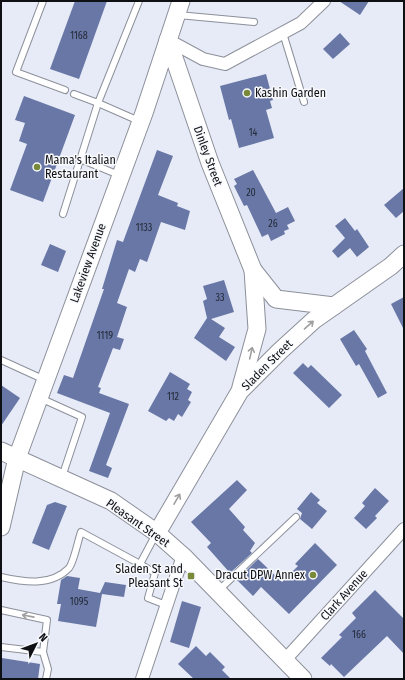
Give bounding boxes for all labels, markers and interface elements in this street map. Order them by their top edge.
house number: 1168 [70,30,88,42]
place label: Kashin Garden [255,86,326,100]
marker: Kashin Garden [242,88,252,98]
street label: Dinley Street [191,124,225,188]
house number: 14 [249,127,258,139]
place label: Mama's Italian Restaurant [45,153,116,181]
marker: Mama's Italian Restaurant [32,162,42,172]
house number: 20 [246,187,256,199]
house number: 26 [268,218,278,230]
street label: Lakeview Avenue [67,221,109,305]
house number: 1133 [136,222,153,234]
house number: 33 [215,292,225,304]
one-way arrow [304,321,314,330]
house number: 1119 [97,330,113,342]
street label: Sladen Street [239,337,295,393]
one-way arrow [248,347,256,360]
house number: 112 [167,391,180,403]
one-way arrow [174,493,182,505]
street label: Pleasant Street [104,496,173,550]
place label: Sladen St and Pleasant St [115,562,183,590]
street label: Clark Avenue [318,567,371,623]
place label: Dracut DPW Annex [215,568,306,582]
marker: Dracut DPW Annex [308,570,318,580]
marker: Sladen St and Pleasant St [186,571,196,581]
house number: 1095 [70,596,89,608]
one-way arrow [22,611,35,619]
north arrow [16,624,56,664]
house number: 166 [352,629,366,641]
text: N [36,631,50,644]

